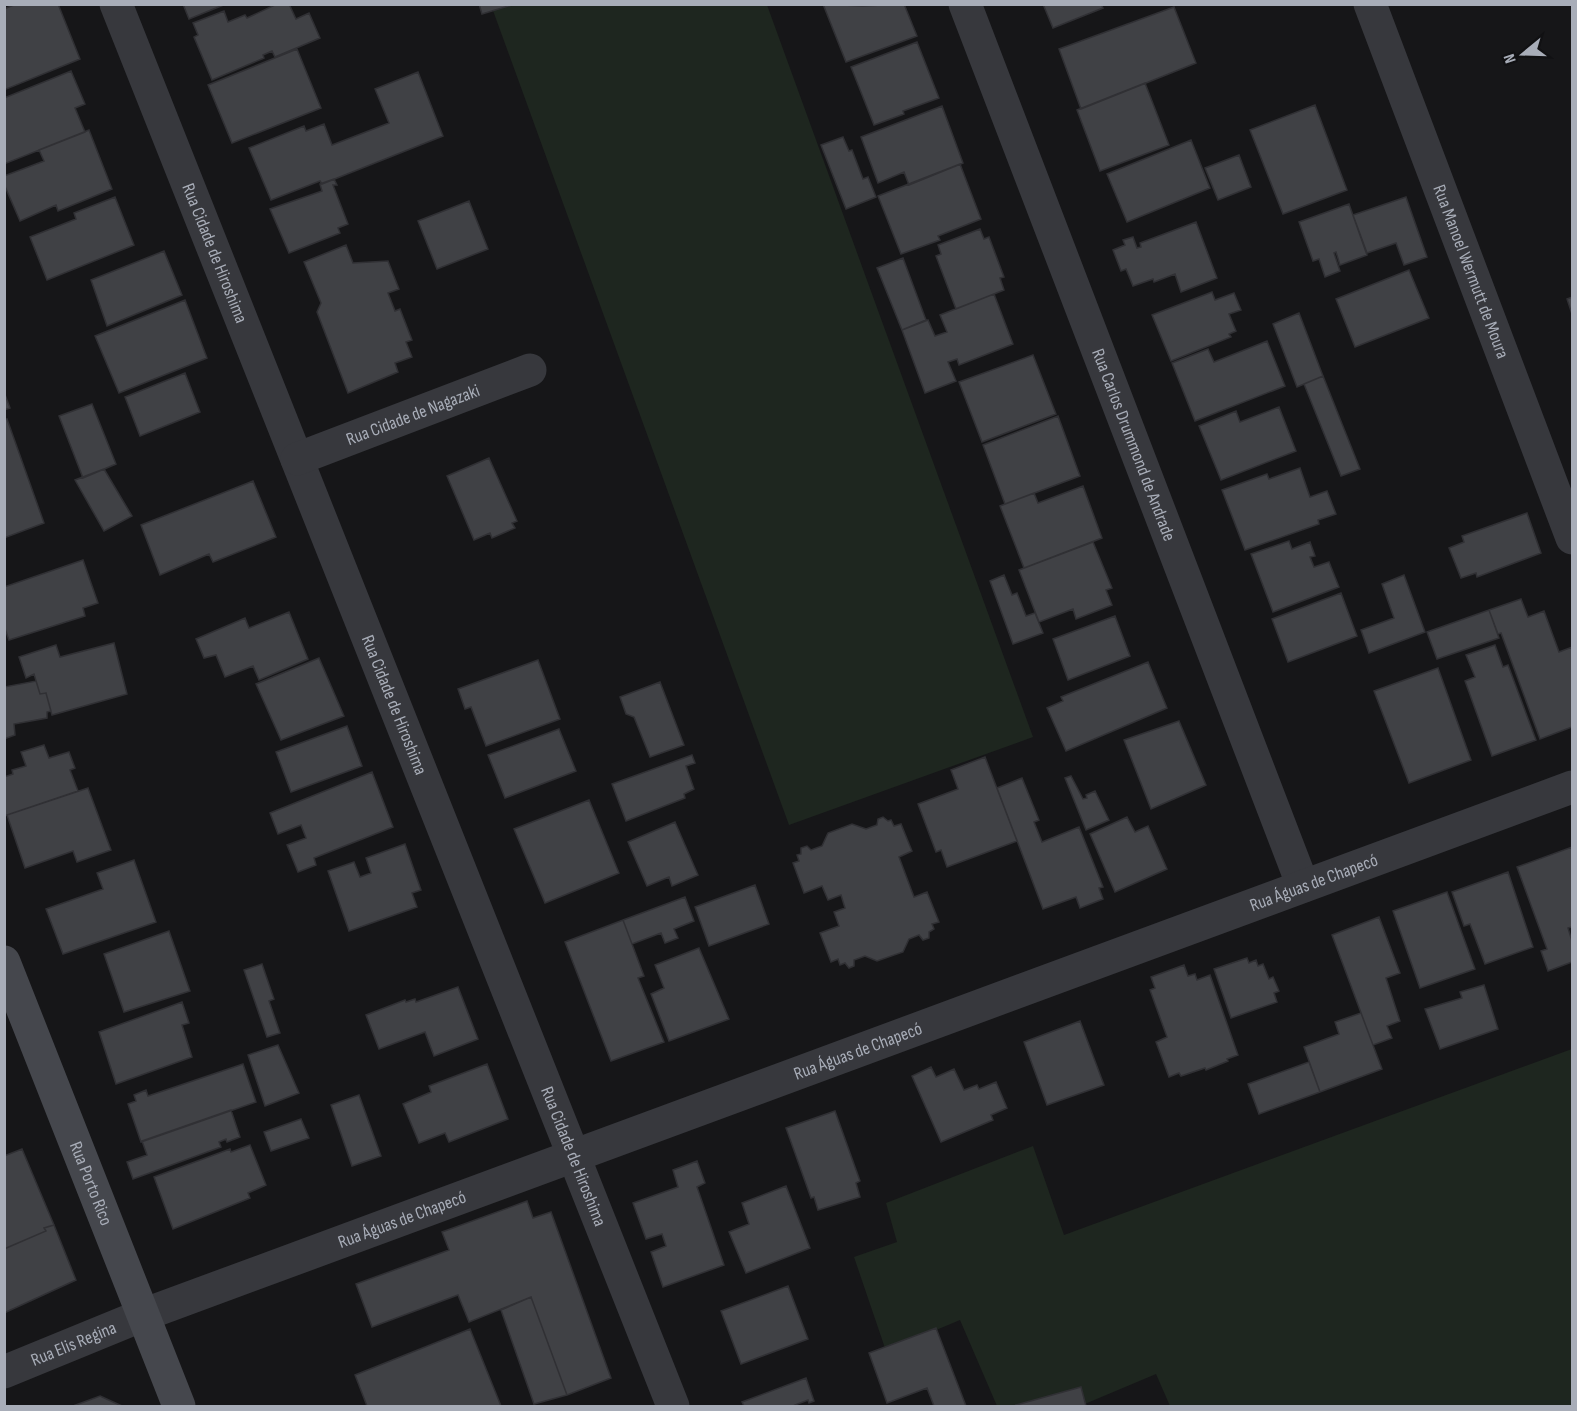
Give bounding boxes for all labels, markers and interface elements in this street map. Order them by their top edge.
north arrow [1493,24,1553,84]
text: N [1500,51,1521,66]
street label: Rua Cidade de Hiroshima [178,180,252,326]
street label: Rua Manoel Wermutt de Moura [1429,182,1514,361]
street label: Rua Carlos Drummond de Andrade [1088,346,1180,544]
street label: Rua Cidade de Nagazaki [343,380,483,450]
street label: Rua Cidade de Hiroshima [357,632,432,778]
street label: Rua Águas de Chapecó [1247,849,1381,916]
street label: Rua Águas de Chapecó [791,1018,925,1084]
street label: Rua Cidade de Hiroshima [537,1084,611,1229]
street label: Rua Porto Rico [65,1139,117,1228]
street label: Rua Águas de Chapecó [335,1186,469,1253]
street label: Rua Elis Regina [28,1317,119,1370]

